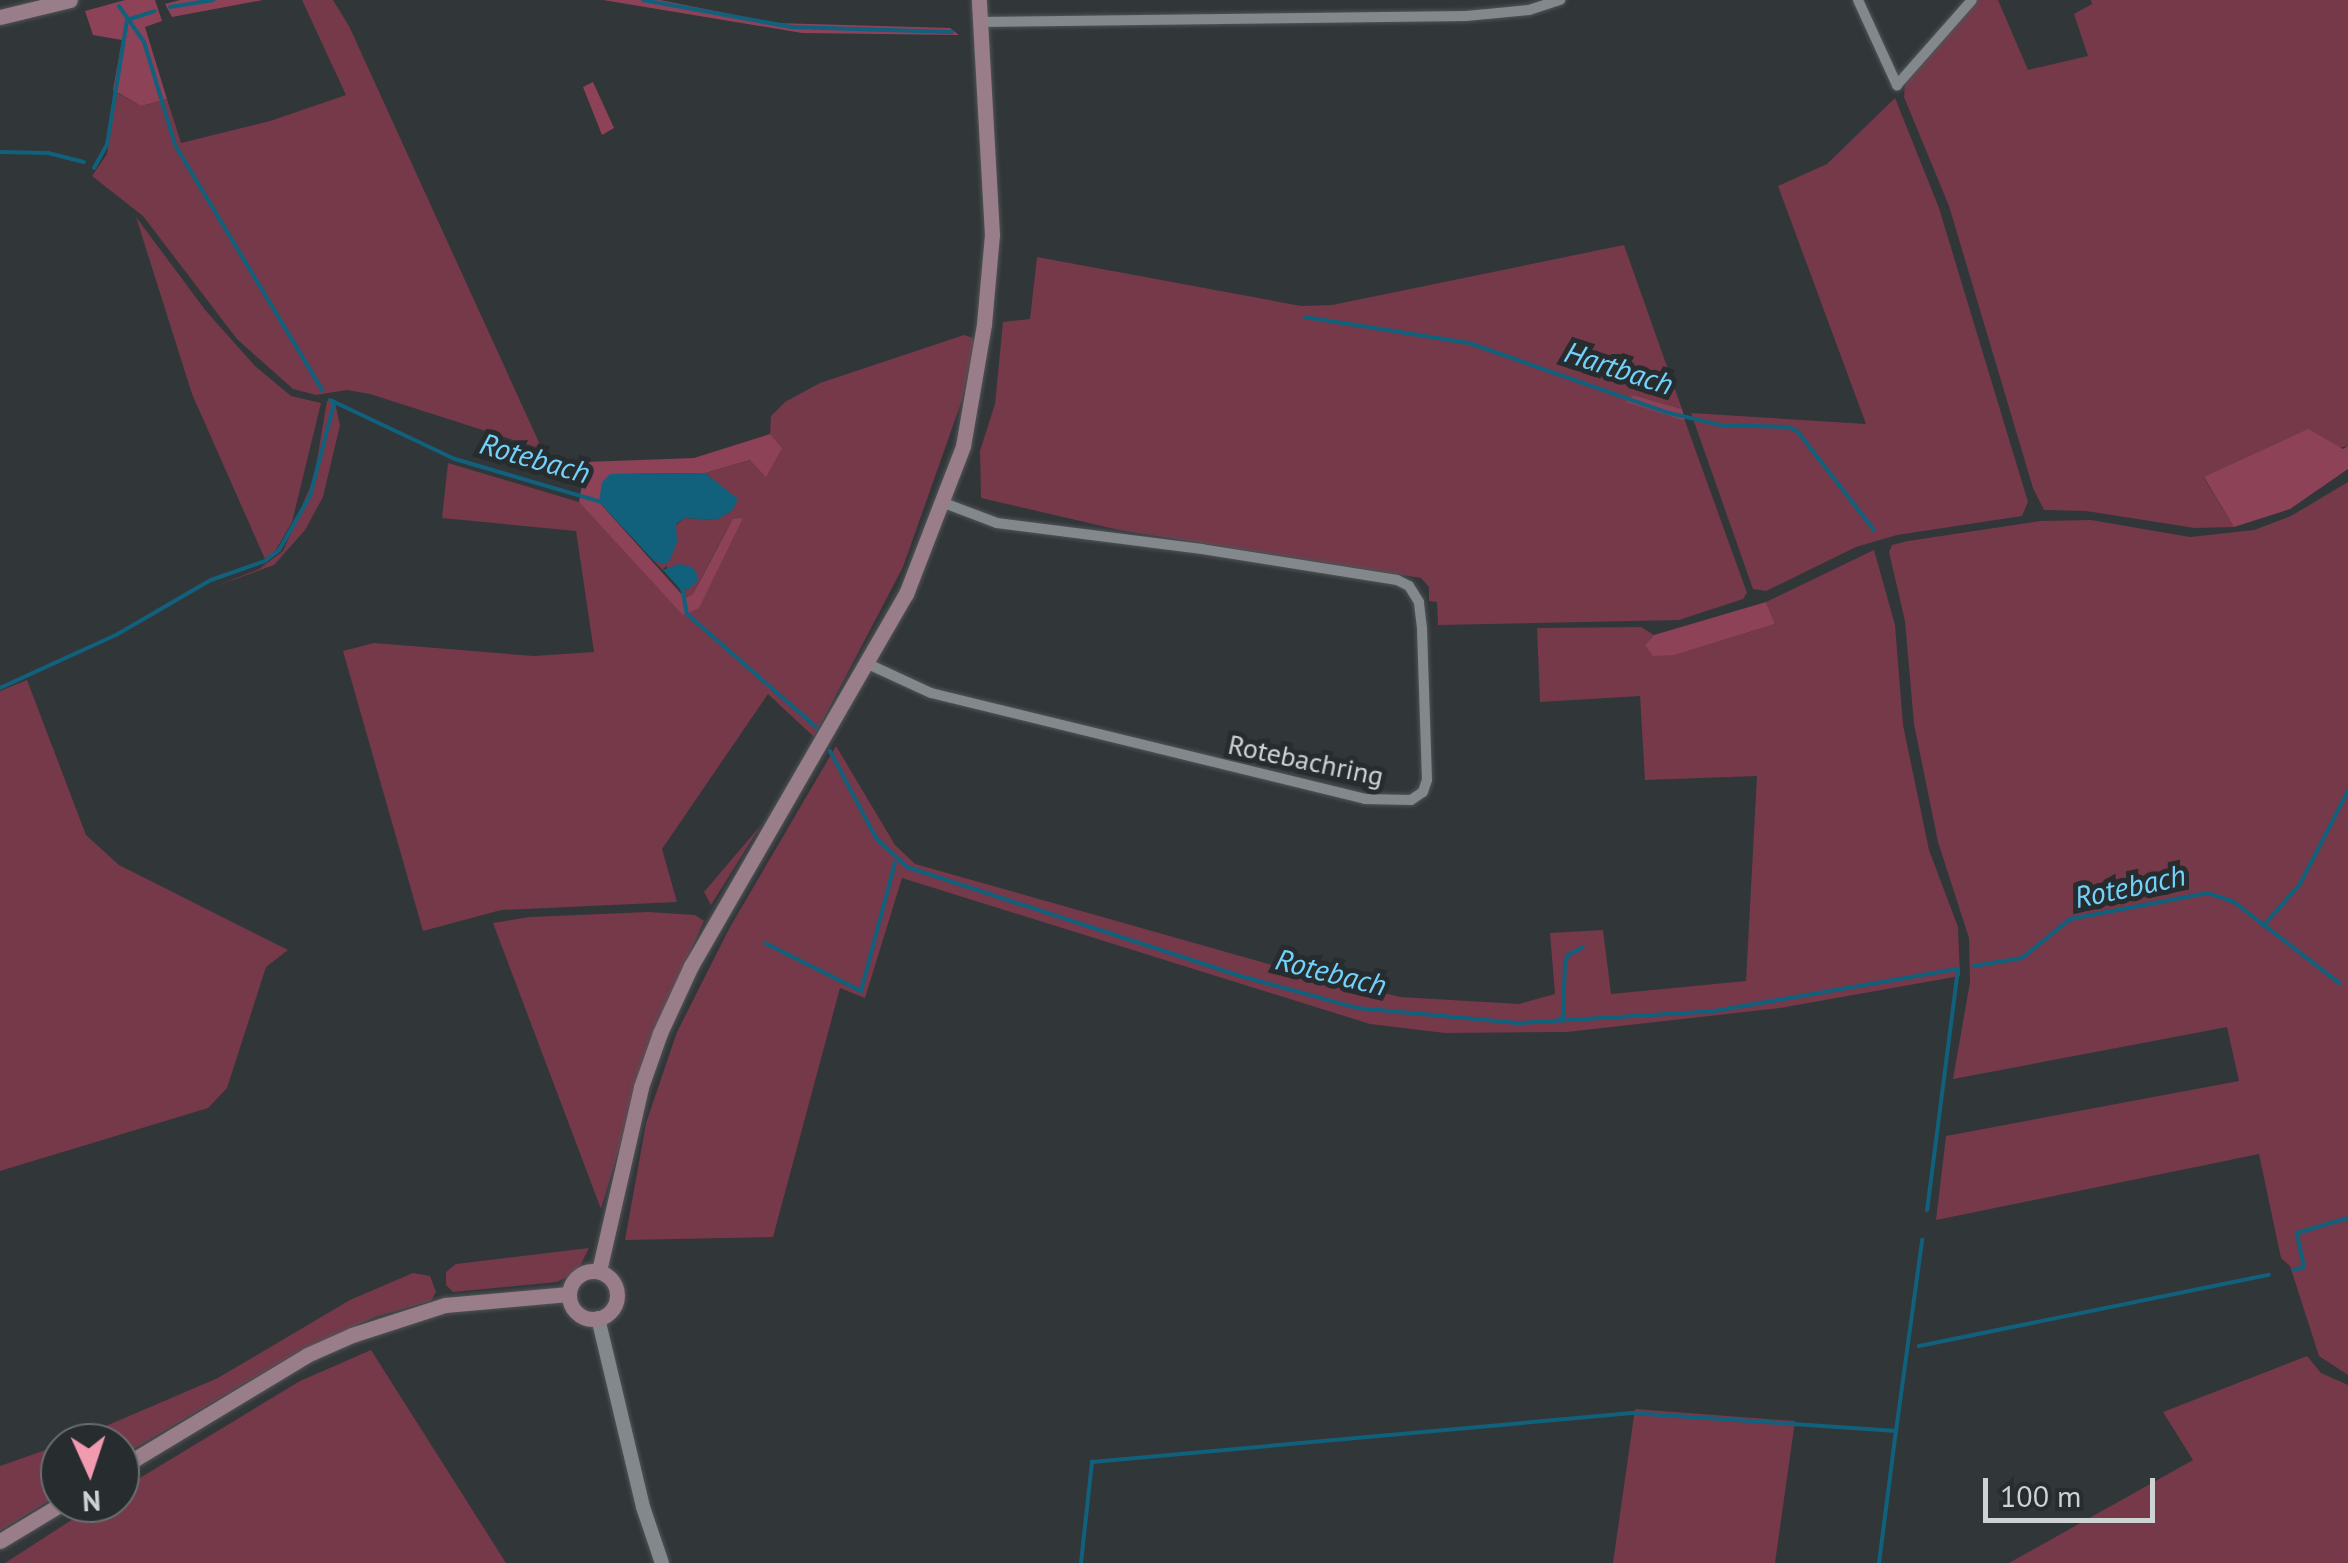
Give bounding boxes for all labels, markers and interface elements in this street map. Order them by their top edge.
water label: Hartbach [1560,334,1678,402]
water label: Rotebach [476,425,594,491]
street label: Rotebachring [1225,727,1387,793]
water label: Rotebach [2071,857,2189,915]
water label: Rotebach [1272,941,1390,1003]
north arrow [40,1423,140,1523]
scale bar [1988,1458,2160,1520]
text: 100 m [2000,1476,2081,1515]
text: N [81,1483,102,1520]

